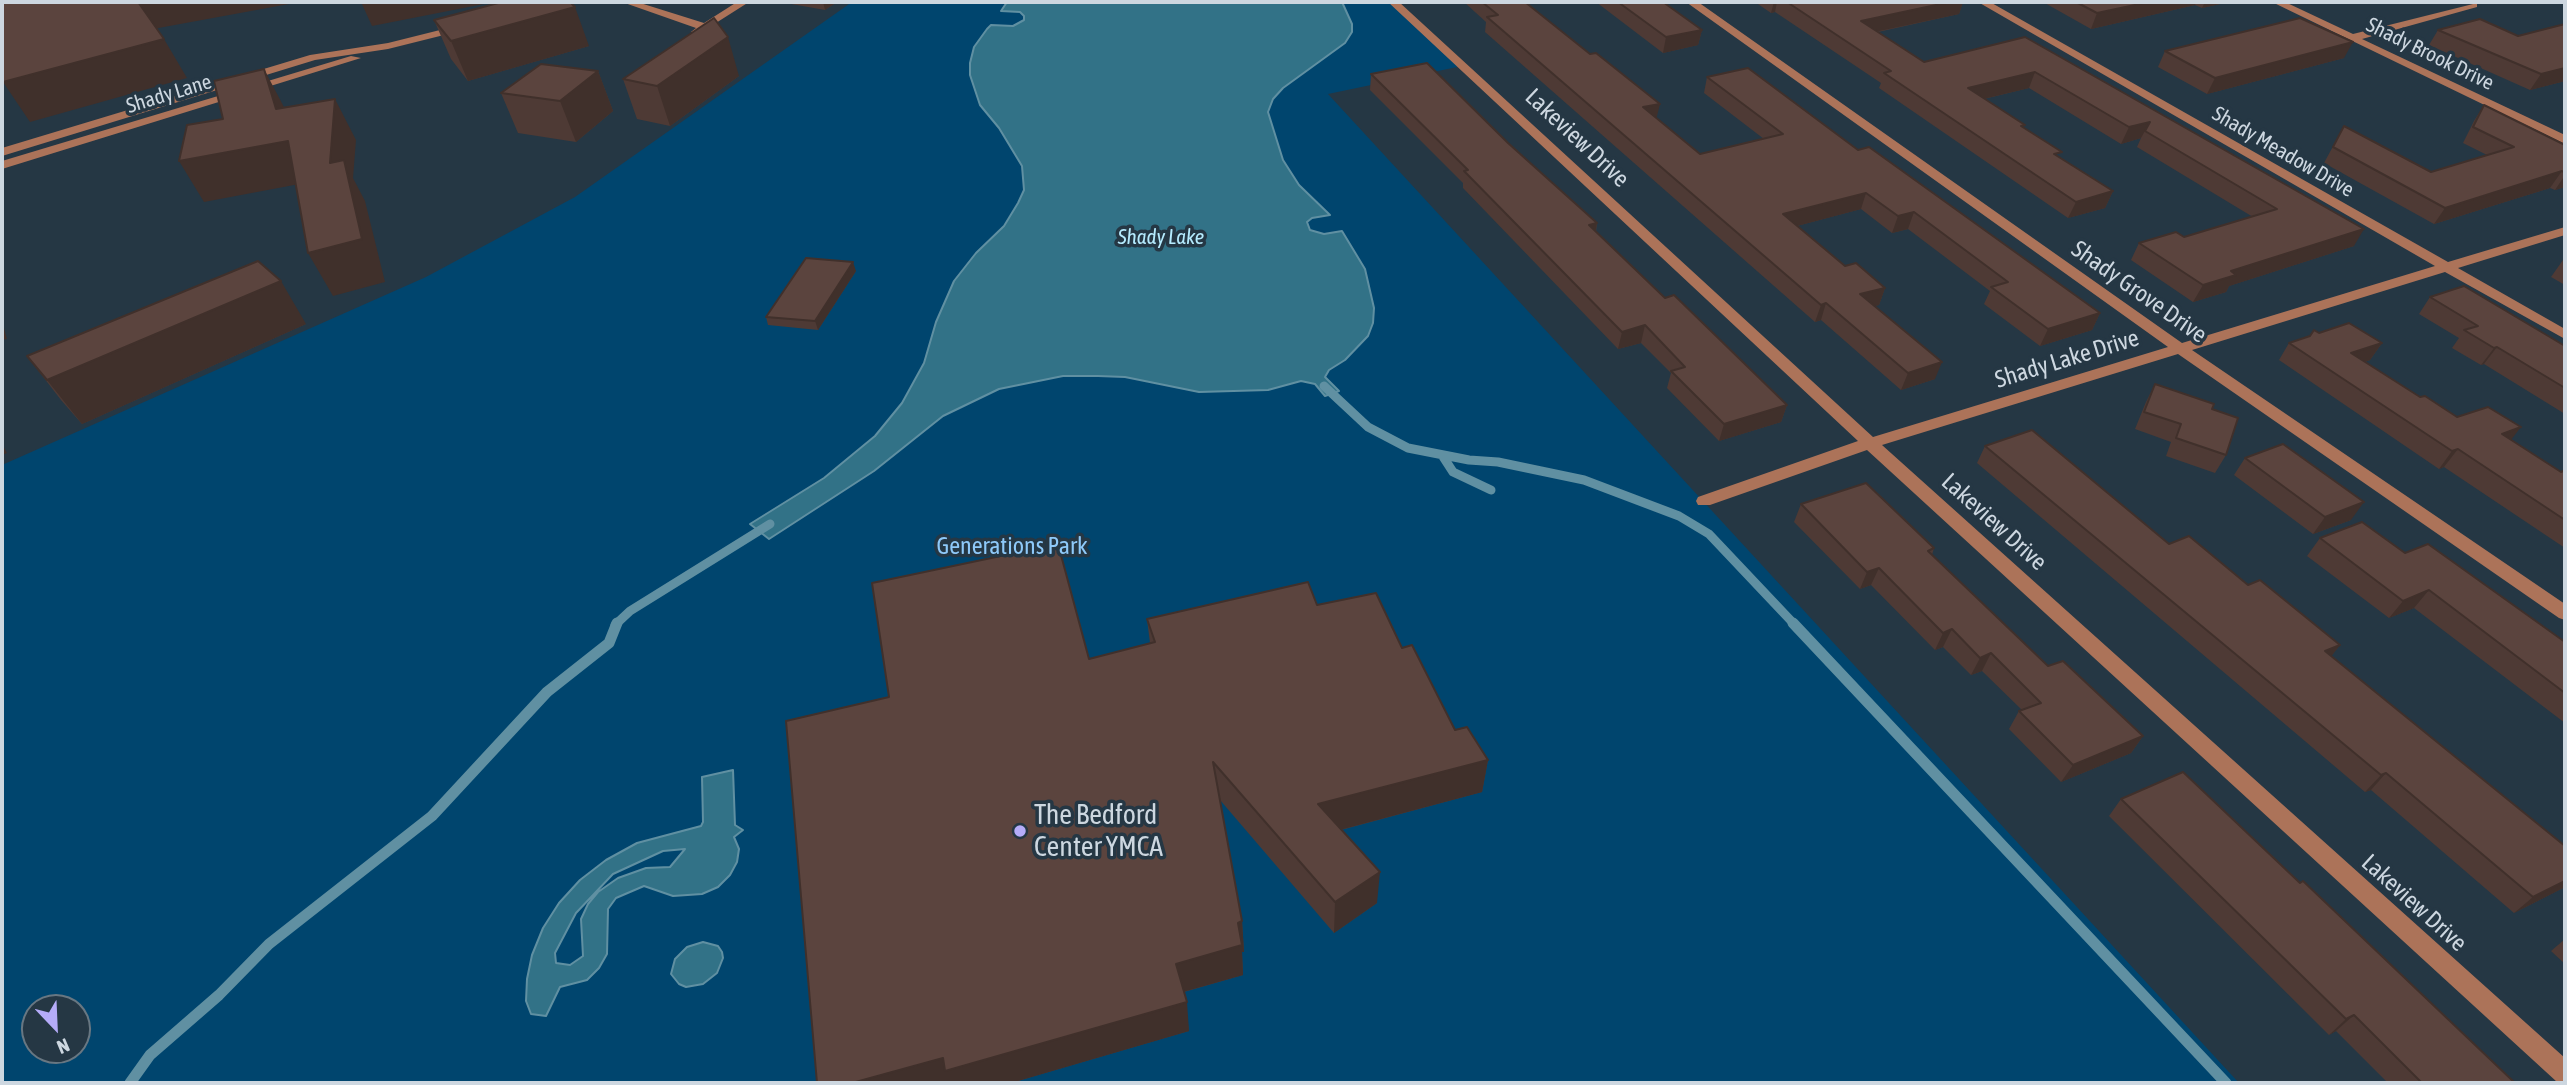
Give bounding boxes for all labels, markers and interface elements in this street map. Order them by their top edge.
street label: Shady Brook Drive [2362,12,2498,96]
street label: Shady Lane [123,69,215,119]
street label: Lakeview Drive [1519,83,1635,193]
street label: Shady Meadow Drive [2208,101,2358,203]
water label: Shady Lake [1118,224,1204,250]
street label: Shady Grove Drive [2066,235,2212,349]
street label: Shady Lake Drive [1992,323,2142,395]
street label: Lakeview Drive [1936,467,2052,577]
park label: Generations Park [936,532,1088,560]
place label: The Bedford Center YMCA [1034,798,1163,864]
marker: The Bedford Center YMCA [1012,823,1028,839]
street label: Lakeview Drive [2356,848,2472,958]
north arrow [21,994,91,1064]
text: N [54,1034,73,1059]

